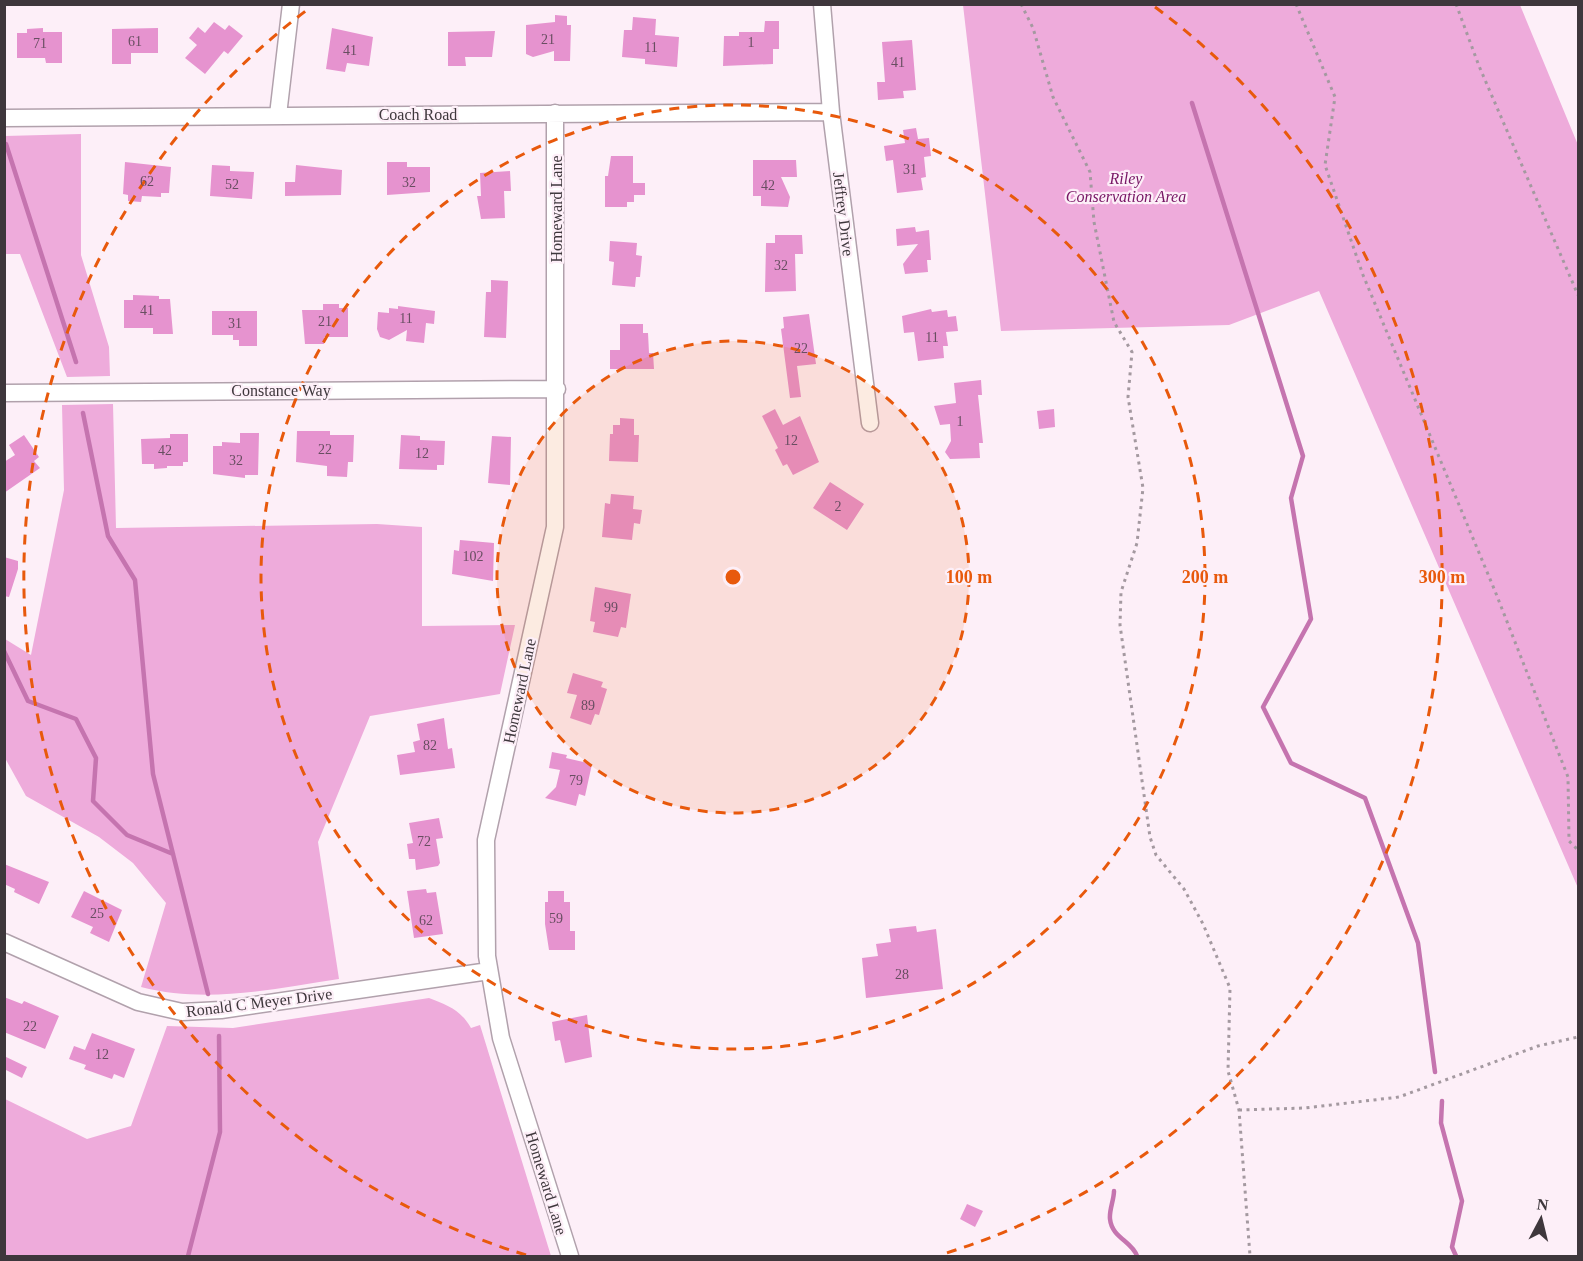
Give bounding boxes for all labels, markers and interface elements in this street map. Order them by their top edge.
house number: 21 [541,32,555,47]
house number: 61 [128,34,142,49]
house number: 1 [748,35,755,50]
house number: 71 [33,36,47,51]
house number: 11 [644,40,658,55]
house number: 41 [343,43,357,58]
house number: 41 [891,55,905,70]
street label: Coach Road [379,106,457,123]
street label: Homeward Lane [548,155,565,263]
house number: 31 [903,162,917,177]
park label: Riley Conservation Area [1066,170,1186,205]
street label: Jeffrey Drive [829,171,857,257]
house number: 62 [140,174,154,189]
house number: 32 [402,175,416,190]
house number: 52 [225,177,239,192]
house number: 42 [761,178,775,193]
house number: 32 [774,258,788,273]
house number: 41 [140,303,154,318]
house number: 11 [399,311,413,326]
house number: 21 [318,314,332,329]
house number: 31 [228,316,242,331]
house number: 11 [925,330,939,345]
house number: 22 [794,341,808,356]
street label: Constance Way [231,382,331,400]
house number: 1 [957,414,964,429]
house number: 12 [784,433,798,448]
house number: 22 [318,442,332,457]
house number: 42 [158,443,172,458]
house number: 12 [415,446,429,461]
house number: 32 [229,453,243,468]
house number: 2 [835,499,842,514]
house number: 102 [463,549,484,564]
centre of rings [723,567,743,587]
text: 100 m [946,567,992,587]
text: 200 m [1182,567,1228,587]
text: 300 m [1419,567,1465,587]
house number: 99 [604,600,618,615]
street label: Homeward Lane [500,637,539,745]
house number: 89 [581,698,595,713]
house number: 82 [423,738,437,753]
house number: 79 [569,773,583,788]
house number: 72 [417,834,431,849]
house number: 25 [90,906,104,921]
house number: 59 [549,911,563,926]
house number: 62 [419,913,433,928]
house number: 28 [895,967,909,982]
street label: Ronald C Meyer Drive [185,985,333,1021]
house number: 22 [23,1019,37,1034]
house number: 12 [95,1047,109,1062]
street label: Homeward Lane [523,1129,570,1237]
north arrow [1511,1189,1571,1249]
text: N [1536,1195,1550,1214]

